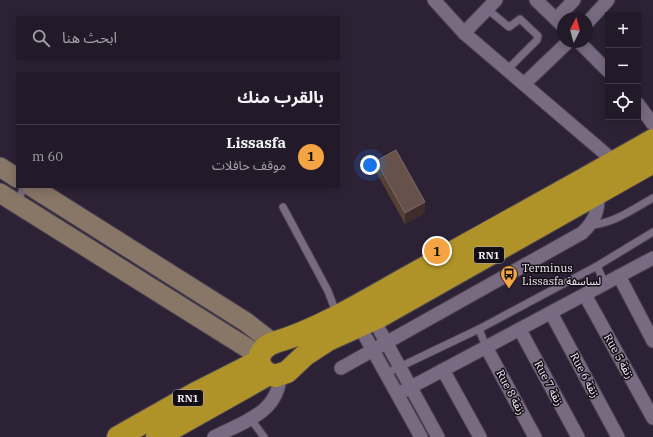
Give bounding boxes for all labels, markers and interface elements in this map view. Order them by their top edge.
north arrow [557,12,593,48]
map controls [605,12,641,120]
button: + [605,12,641,48]
search box [16,16,340,60]
icon: search [30,27,52,49]
text: ابحث هنا [62,28,117,47]
button: − [605,48,641,84]
button: locate [605,84,641,120]
text: بالقرب منك [237,86,324,108]
text: Lissasfa [226,133,286,152]
text: 60 m [32,148,63,165]
text: 1 [307,148,315,165]
your location [360,155,380,175]
text: موقف حافلات [212,157,286,174]
pin: 1 [424,236,450,266]
road number: RN1 [474,247,504,263]
place label: Terminus Lissasfa لساسفة [522,261,601,288]
bus stop icon: Terminus Lissasfa لساسفة [499,264,519,289]
street label: Rue 5 زنقة [601,331,637,381]
street label: Rue 6 زنقة [567,350,603,400]
street label: Rue 7 زنقة [531,358,567,408]
street label: Rue 8 زنقة [493,367,529,417]
road number: RN1 [173,390,203,406]

